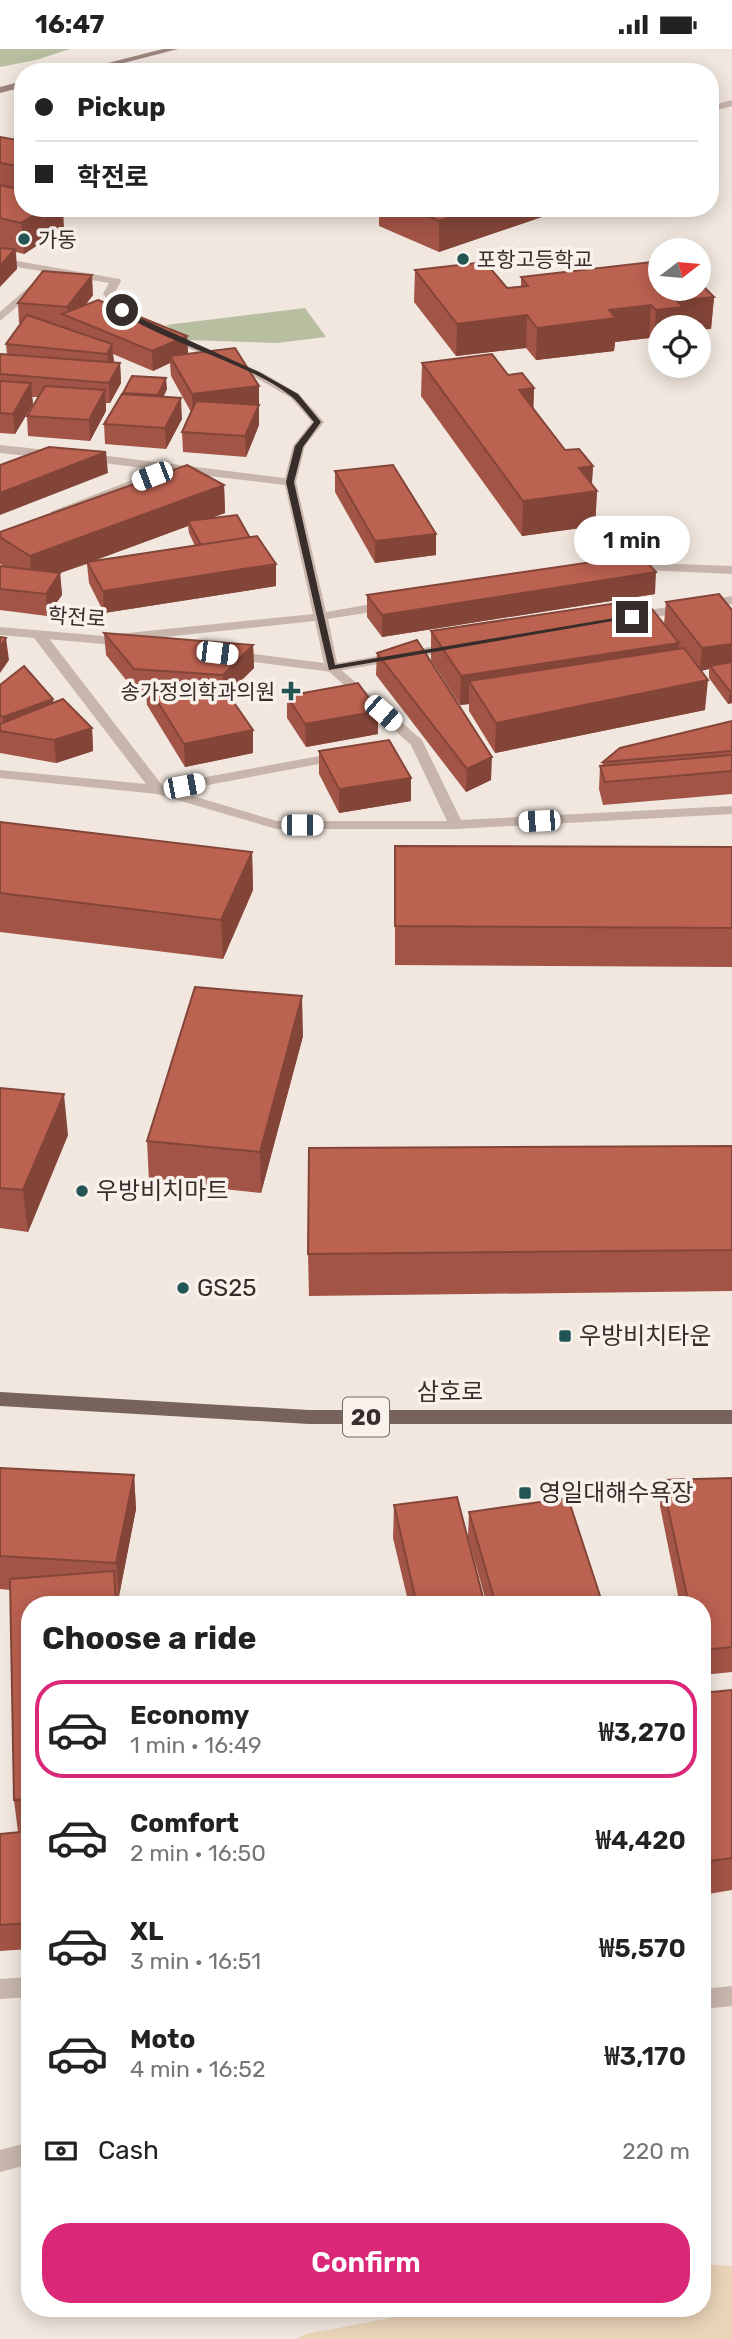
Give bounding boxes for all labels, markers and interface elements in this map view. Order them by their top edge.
text: 16:47 [35,9,104,40]
text: Pickup [77,92,166,123]
text: 학전로 [77,162,149,193]
place label: 가동 [38,227,77,252]
marker: 가동 [16,231,32,247]
north arrow [648,238,710,301]
map controls [648,238,711,378]
place label: 포항고등학교 [477,247,593,272]
marker: 포항고등학교 [455,251,471,267]
route start [106,294,138,326]
button: locate [648,315,711,378]
car [129,459,176,493]
callout: 1 min [574,515,690,565]
text: 1 min [603,526,661,554]
route end [616,601,648,633]
street label: 학전로 [47,603,107,631]
car [195,640,240,666]
place label: 송가정의학과의원 [120,679,275,704]
marker: 송가정의학과의원 [281,681,301,701]
car [361,691,406,735]
car [162,772,207,800]
car [518,809,561,833]
car [282,815,324,836]
place label: 우방비치마트 [96,1177,228,1205]
marker: 우방비치마트 [74,1183,90,1199]
place label: GS25 [197,1274,257,1302]
marker: GS25 [175,1280,191,1296]
place label: 우방비치타운 [579,1322,711,1350]
marker: 우방비치타운 [557,1328,573,1344]
street label: 삼호로 [417,1378,483,1406]
road number: 20 [343,1397,389,1436]
place label: 영일대해수욕장 [539,1479,694,1507]
marker: 영일대해수욕장 [517,1485,533,1501]
text: Choose a ride [42,1619,256,1657]
icon: car [46,1698,109,1761]
text: Economy [130,1700,249,1731]
text: ₩3,270 [599,1717,686,1748]
text: 1 min · 16:49 [130,1731,262,1759]
icon: car [46,1806,109,1869]
text: Comfort [130,1808,239,1839]
text: ₩4,420 [596,1825,686,1856]
text: 2 min · 16:50 [130,1839,266,1867]
icon: car [46,1914,109,1977]
text: XL [130,1916,163,1947]
text: ₩5,570 [599,1933,686,1964]
text: 3 min · 16:51 [130,1947,261,1975]
icon: car [46,2022,109,2085]
text: Moto [130,2024,195,2055]
text: ₩3,170 [605,2041,686,2072]
text: 4 min · 16:52 [130,2055,266,2083]
icon: cash [42,2132,80,2170]
text: Cash [98,2135,159,2166]
text: 220 m [622,2137,690,2165]
button: Confirm [42,2223,690,2303]

